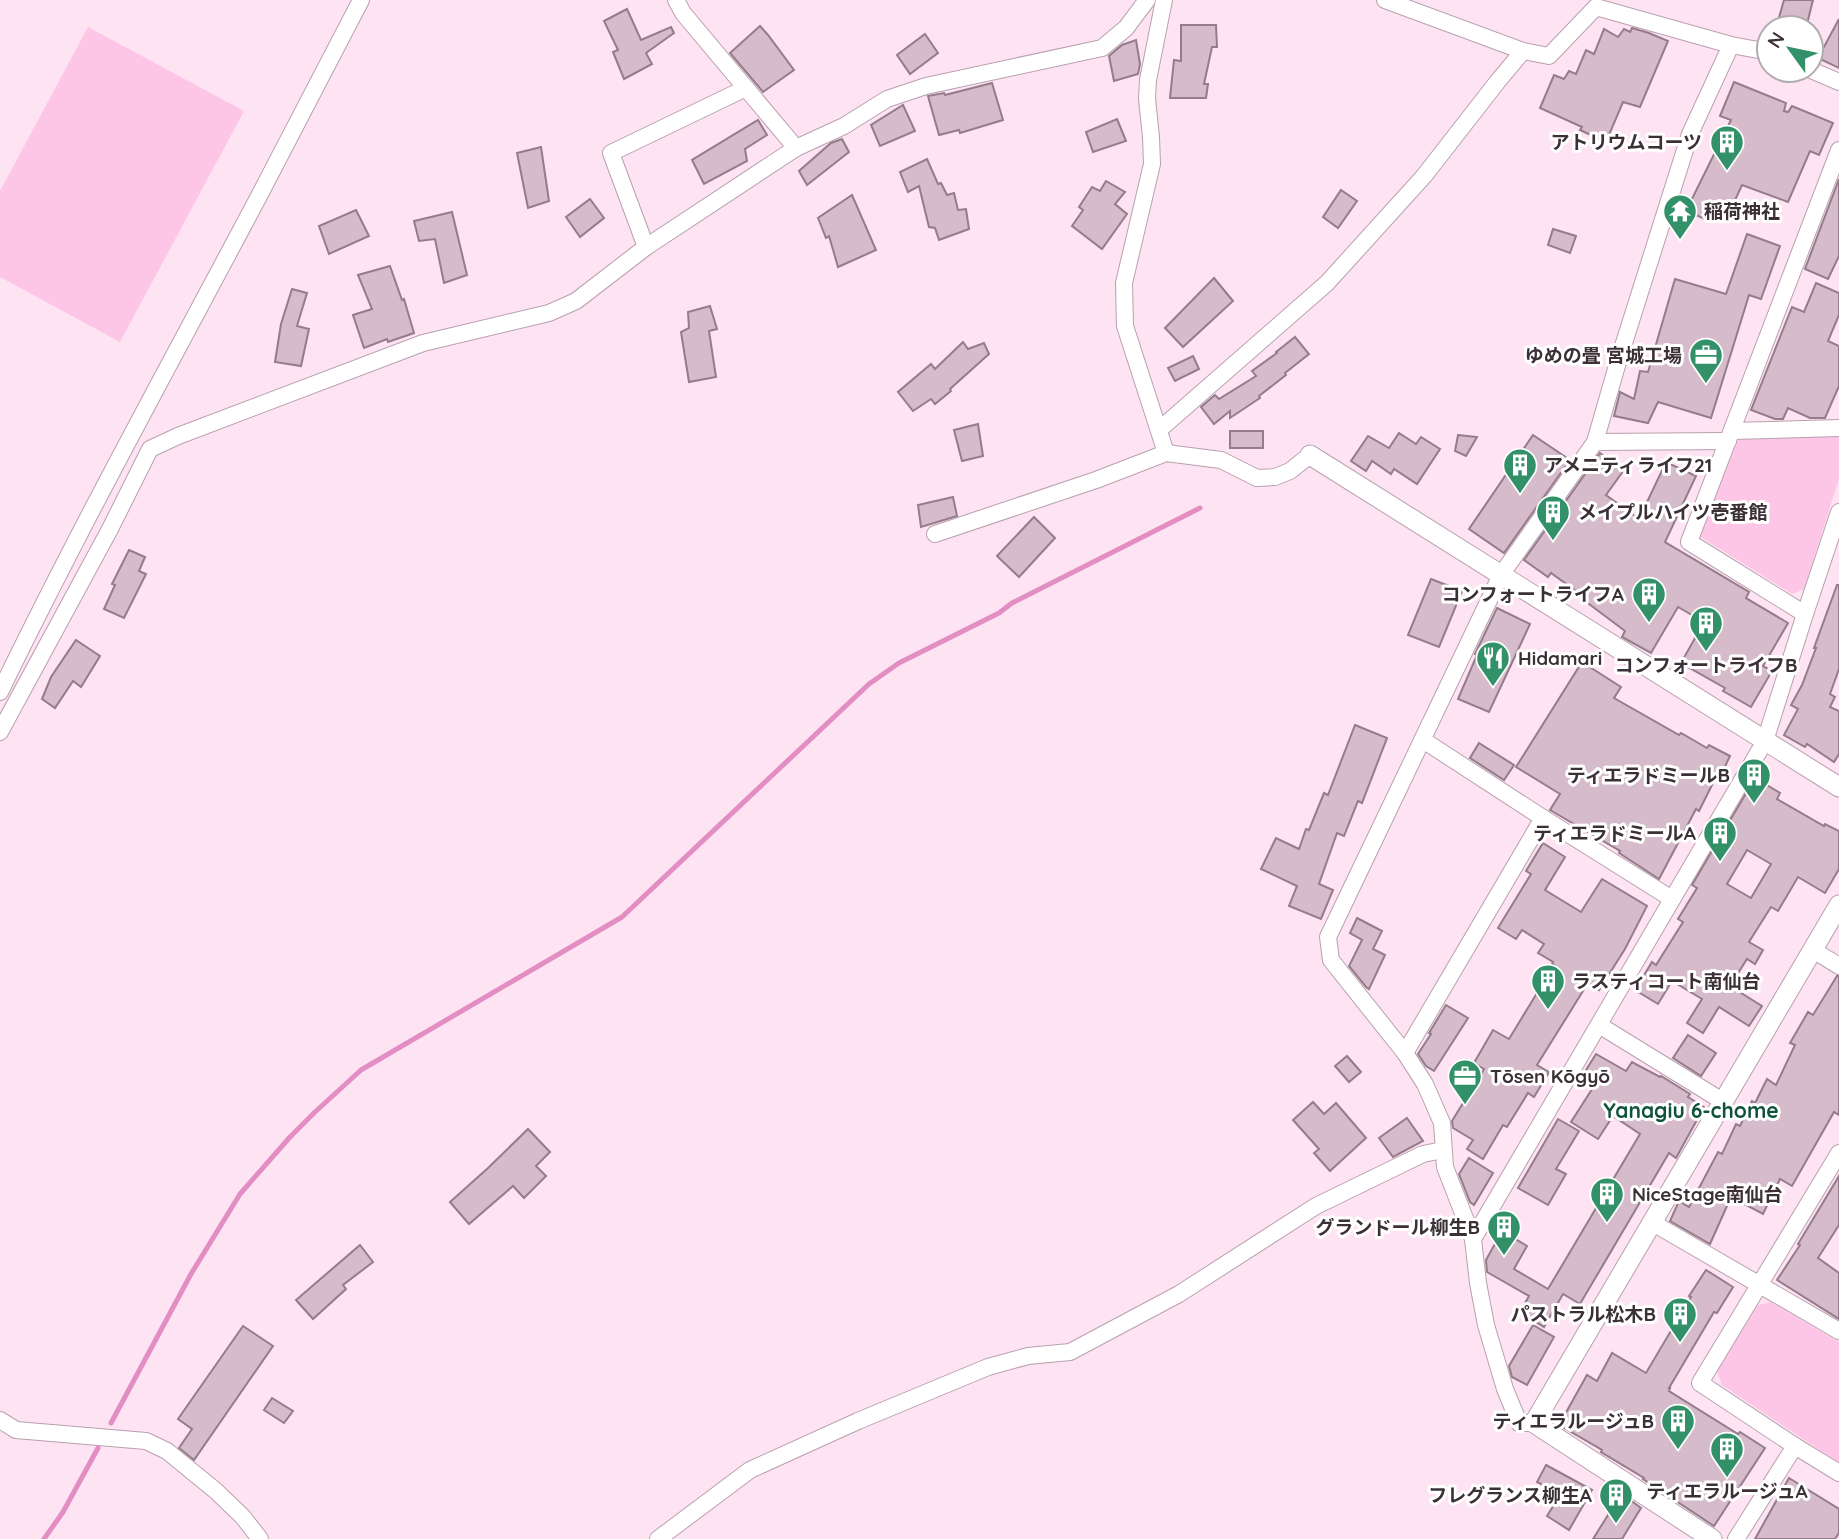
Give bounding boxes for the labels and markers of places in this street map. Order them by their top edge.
building icon: アトリウムコーツ [1708,123,1746,172]
place label: アトリウムコーツ [1550,130,1702,154]
temple icon: 稲荷神社 [1661,192,1699,241]
place label: 稲荷神社 [1704,199,1780,223]
office icon: ゆめの畳 宮城工場 [1687,336,1725,385]
place label: ゆめの畳 宮城工場 [1525,343,1682,367]
building icon: アメニティライフ21 [1501,446,1539,495]
place label: アメニティライフ21 [1544,453,1712,477]
building icon: メイプルハイツ壱番館 [1534,493,1572,542]
place label: メイプルハイツ壱番館 [1578,500,1768,524]
building icon: コンフォートライフA [1630,575,1668,624]
place label: コンフォートライフA [1441,582,1624,606]
building icon: コンフォートライフB [1687,604,1725,653]
restaurant icon: Hidamari [1474,639,1512,688]
place label: Hidamari [1518,646,1602,670]
place label: コンフォートライフB [1615,653,1797,677]
building icon: ティエラドミールB [1735,756,1773,805]
place label: ティエラドミールB [1567,763,1730,787]
building icon: ティエラドミールA [1701,814,1739,863]
place label: ティエラドミールA [1533,821,1696,845]
building icon: ラスティコート南仙台 [1529,962,1567,1011]
place label: ラスティコート南仙台 [1572,969,1760,993]
office icon: Tōsen Kōgyō [1446,1057,1484,1106]
place label: Tōsen Kōgyō [1490,1064,1610,1088]
building icon: NiceStage南仙台 [1588,1175,1626,1224]
place label: NiceStage南仙台 [1632,1182,1783,1206]
building icon: グランドール柳生B [1485,1208,1523,1257]
place label: グランドール柳生B [1316,1215,1480,1239]
building icon: パストラル松木B [1661,1295,1699,1344]
place label: パストラル松木B [1511,1302,1656,1326]
building icon: ティエラルージュB [1659,1402,1697,1451]
place label: ティエラルージュB [1492,1409,1654,1433]
building icon: ティエラルージュA [1708,1430,1746,1479]
building icon: フレグランス柳生A [1597,1476,1635,1525]
place label: ティエラルージュA [1646,1479,1808,1503]
place label: フレグランス柳生A [1428,1483,1592,1507]

